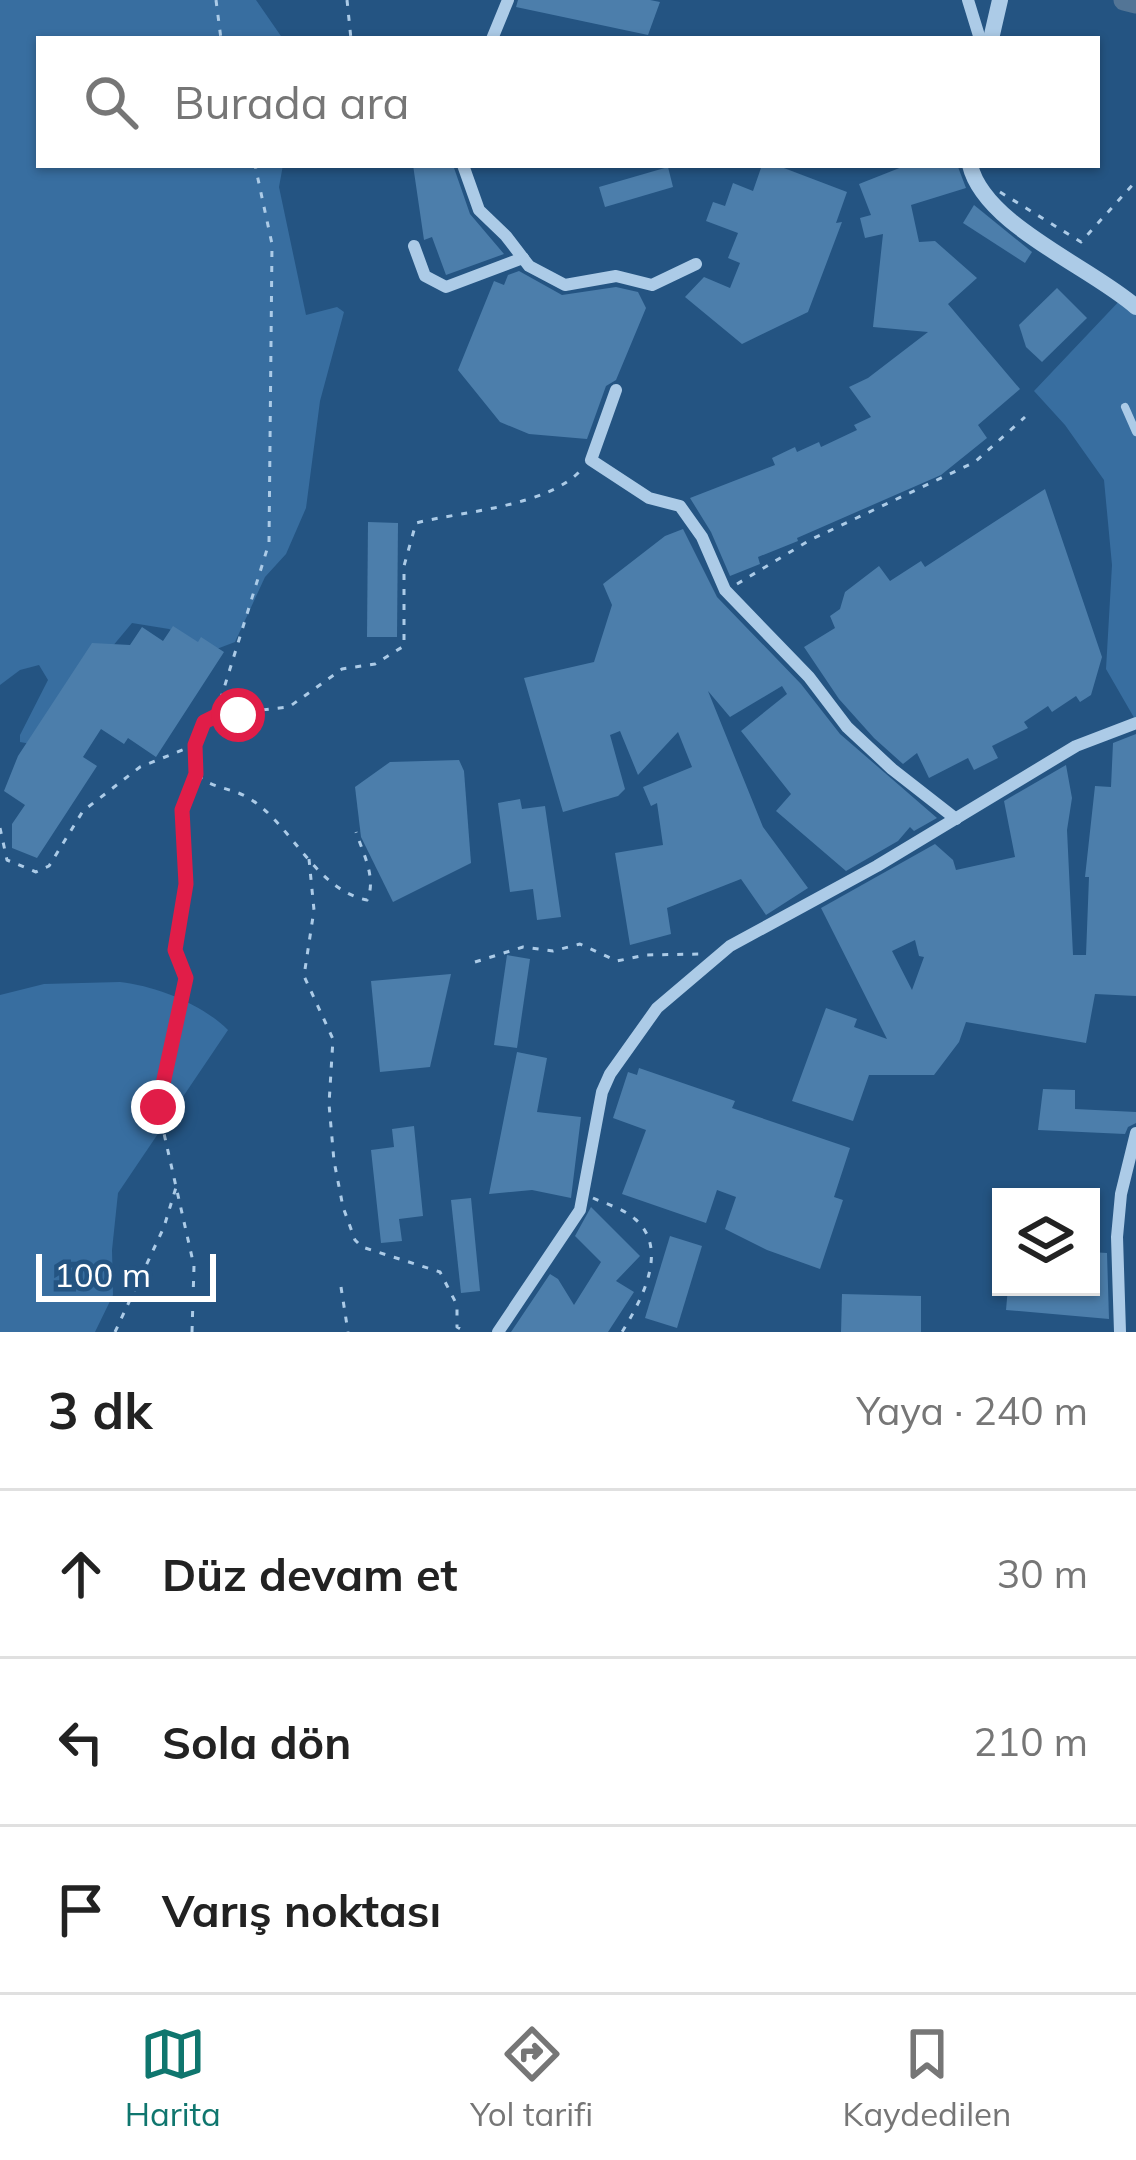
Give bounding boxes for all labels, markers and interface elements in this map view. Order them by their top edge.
search box [36,36,1100,168]
icon: search [78,69,144,135]
text: Burada ara [174,74,410,130]
route start [211,688,265,742]
route end [131,1080,185,1134]
map controls [992,1188,1100,1296]
button: layers [992,1188,1100,1296]
scale bar [36,1248,216,1301]
text: 100 m [54,1254,151,1295]
text: 3 dk [48,1378,152,1442]
text: Yaya · 240 m [856,1386,1088,1435]
icon: ahead [48,1541,114,1607]
text: Düz devam et [162,1546,458,1602]
text: 30 m [997,1549,1088,1598]
icon: left [48,1709,114,1775]
text: Sola dön [162,1714,351,1770]
text: 210 m [973,1717,1088,1766]
icon: arrive [48,1877,114,1943]
text: Varış noktası [162,1882,441,1938]
tab: Harita [125,2021,221,2134]
tab: Yol tarifi [470,2021,593,2134]
tab: Kaydedilen [843,2021,1011,2134]

